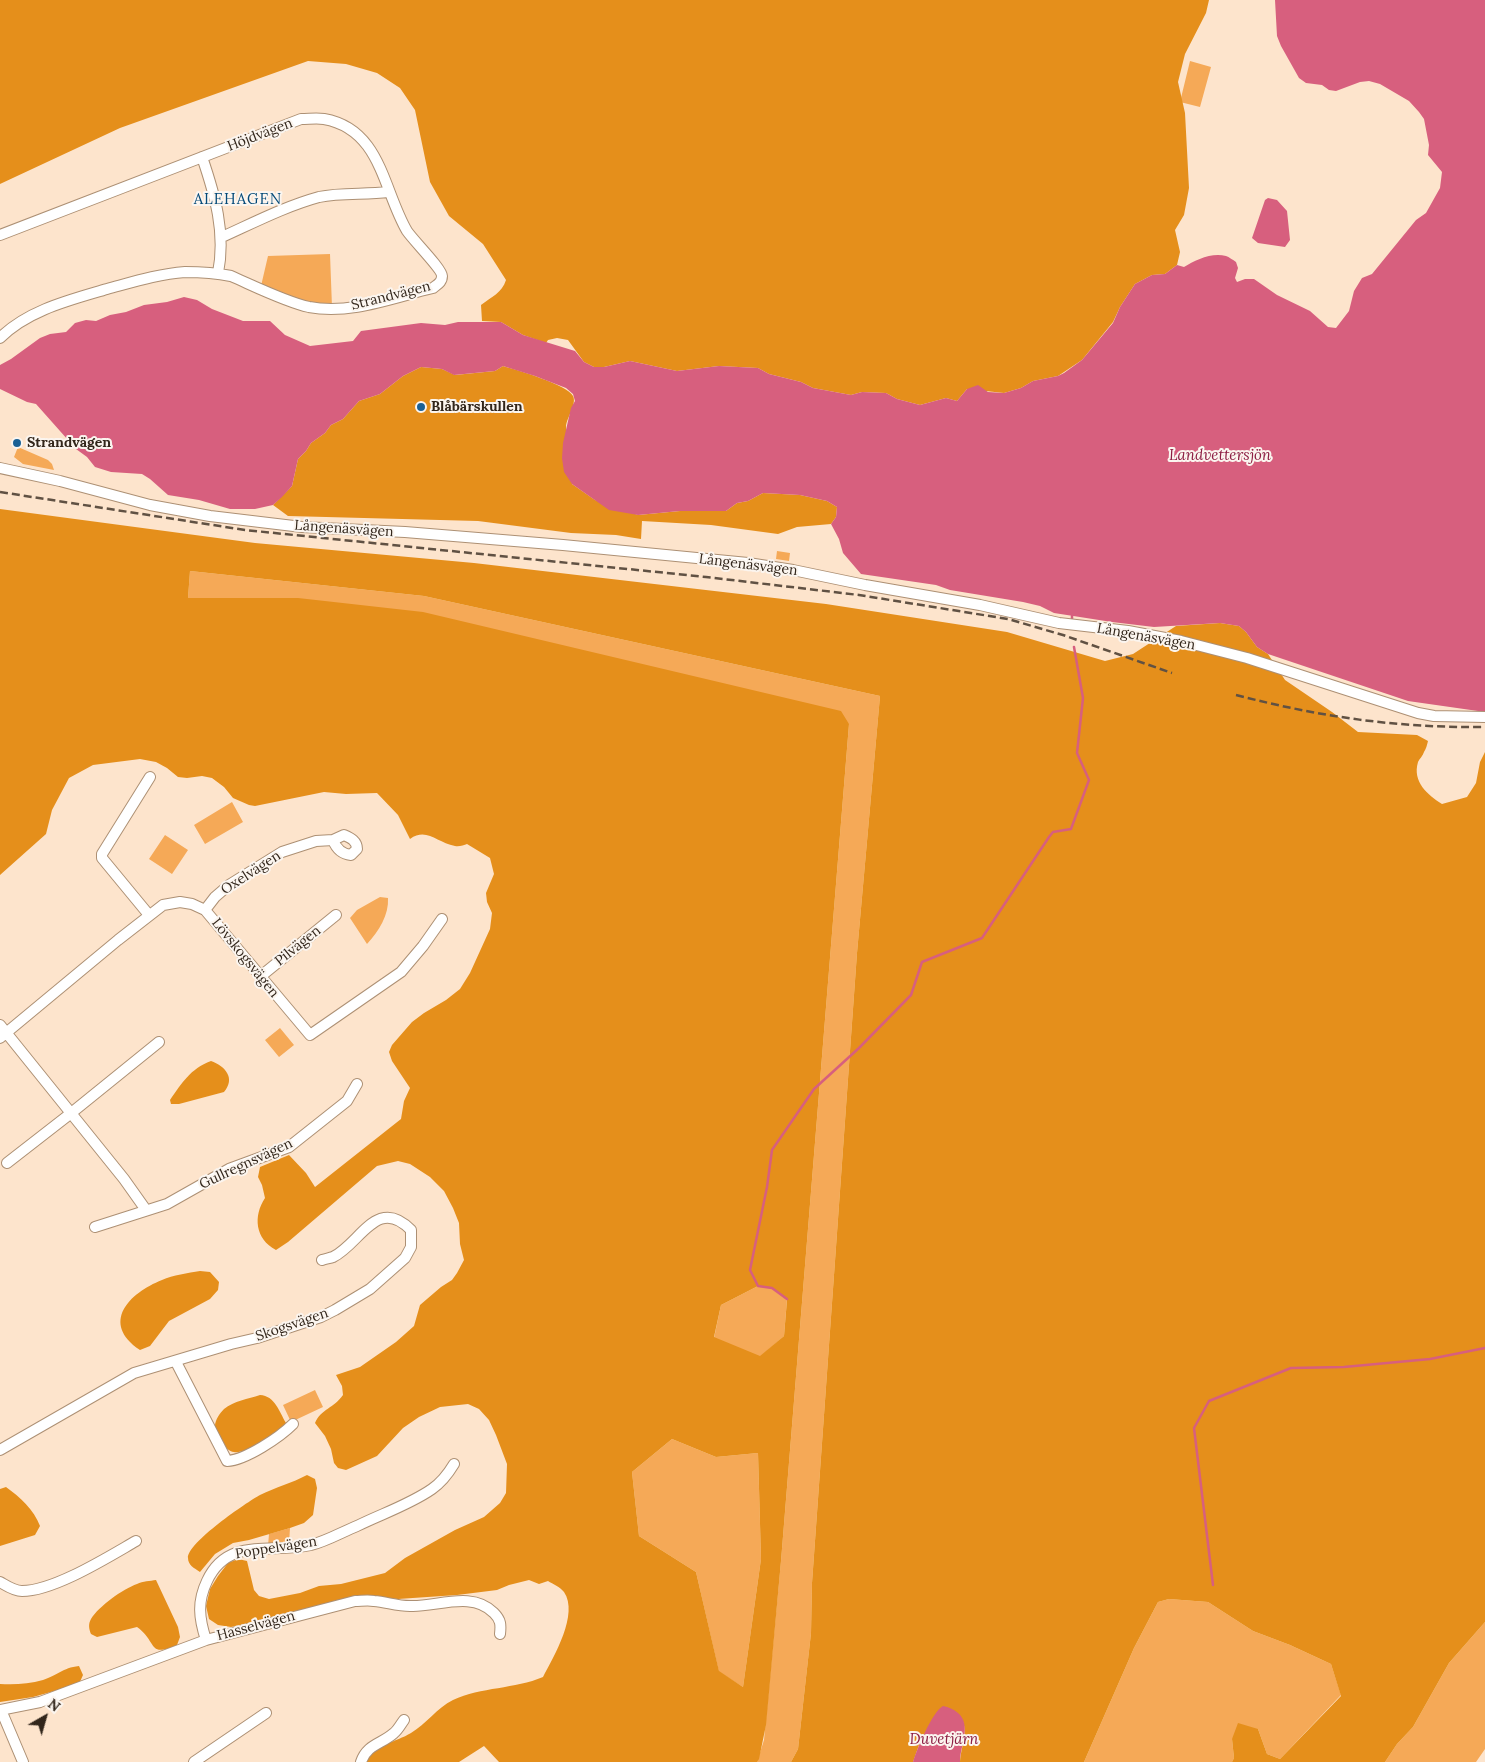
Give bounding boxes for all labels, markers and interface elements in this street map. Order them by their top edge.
street label: Höjdvägen [225,115,295,155]
district label: ALEHAGEN [193,191,283,209]
street label: Strandvägen [350,278,432,314]
place label: Blåbärskullen [431,399,523,415]
marker: Blåbärskullen [415,401,427,413]
place label: Strandvägen [27,435,111,451]
marker: Strandvägen [11,437,23,449]
water label: Landvettersjön [1169,447,1271,465]
street label: Långenäsvägen [294,517,394,541]
street label: Långenäsvägen [698,551,798,579]
street label: Långenäsvägen [1096,620,1196,654]
street label: Oxelvägen [218,848,284,898]
street label: Lövskogsvägen [208,915,282,1001]
street label: Pilvägen [272,922,324,970]
street label: Gullregnsvägen [197,1135,295,1193]
street label: Skogsvägen [253,1305,331,1345]
street label: Poppelvägen [234,1533,318,1563]
street label: Hasselvägen [215,1608,297,1644]
north arrow [20,1692,70,1742]
text: N [44,1695,64,1716]
water label: Duvetjärn [909,1731,979,1749]

